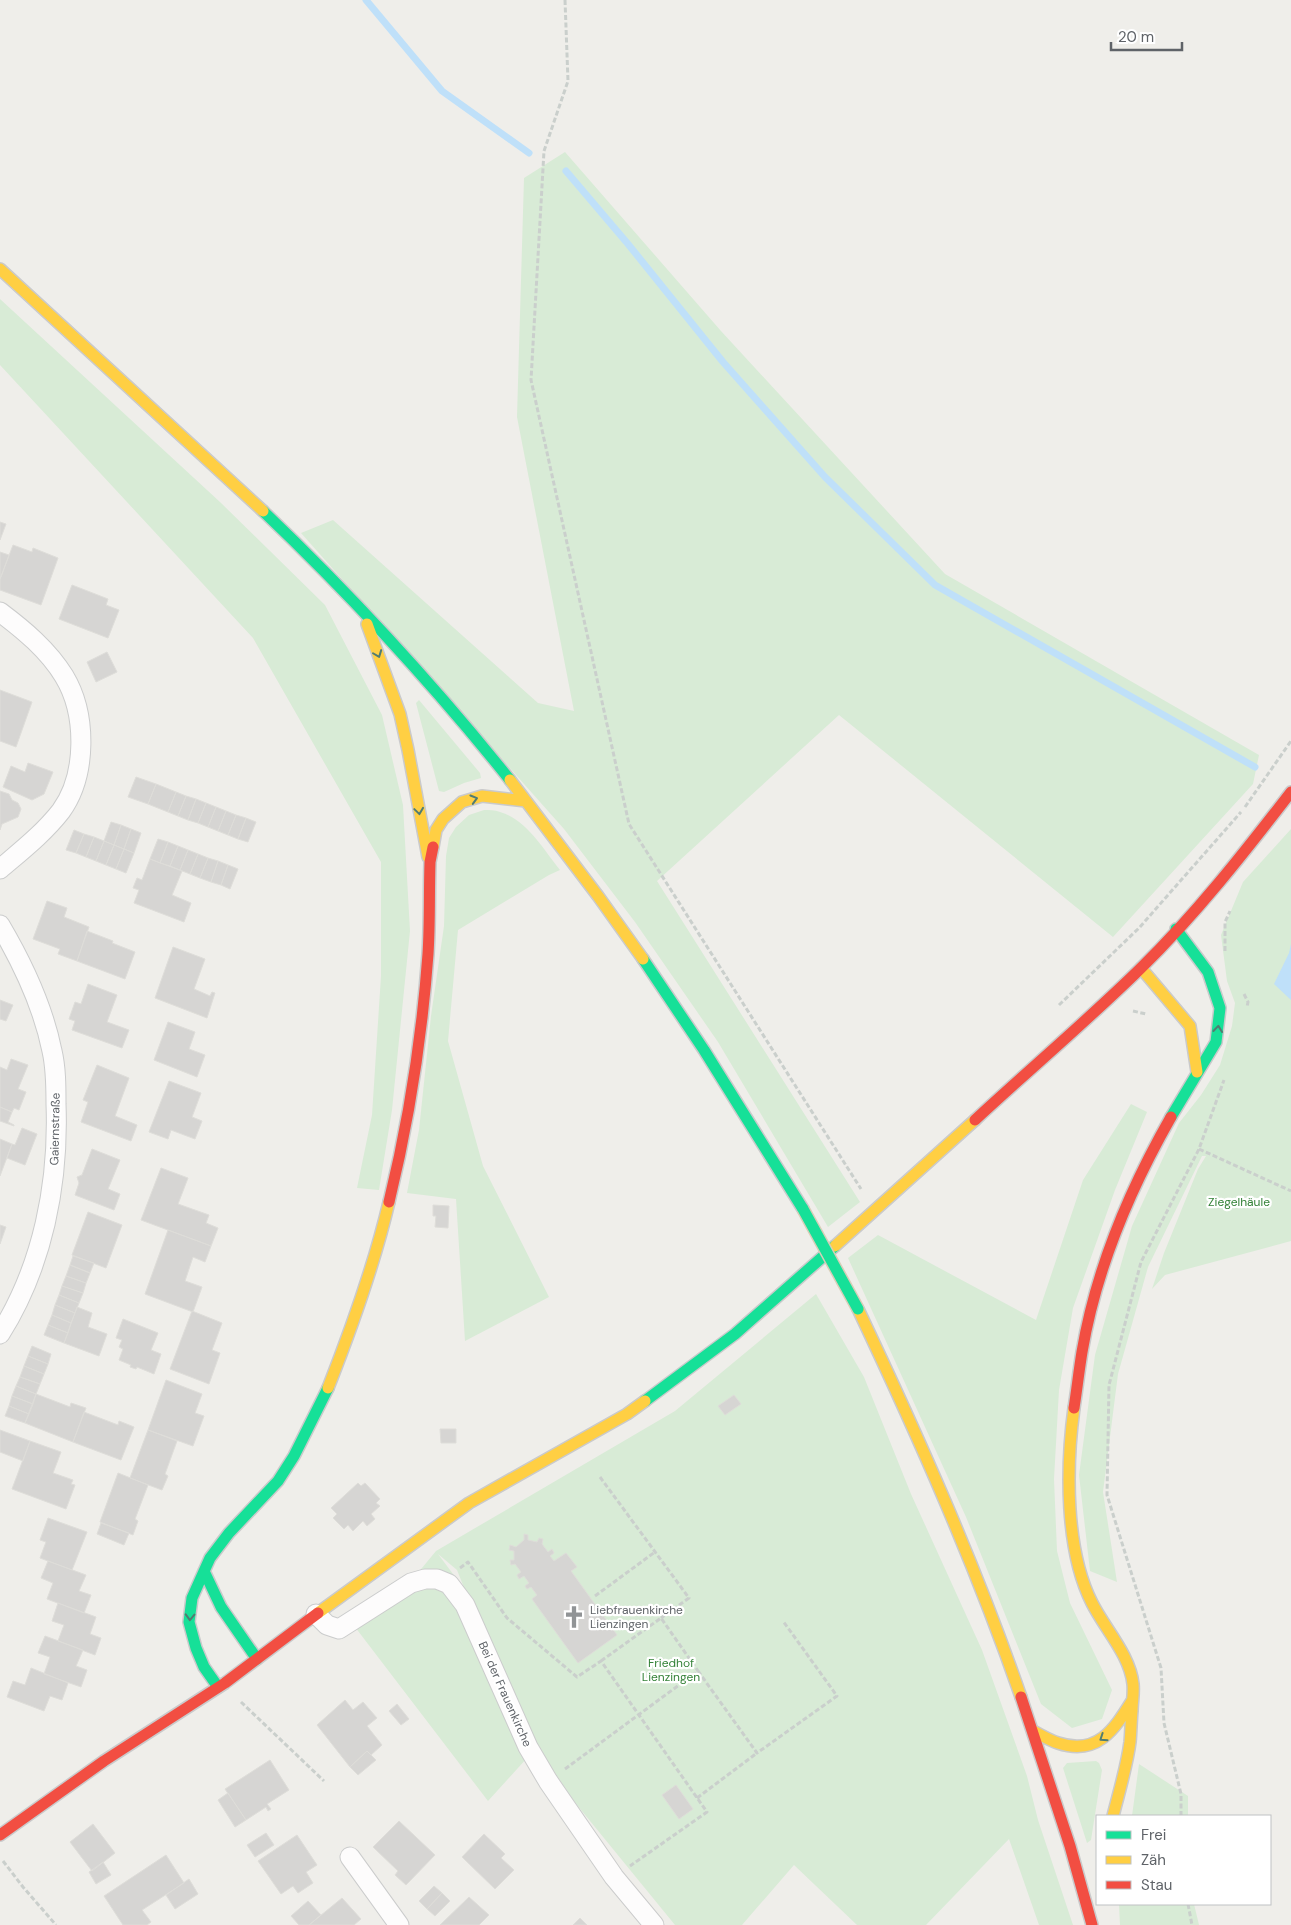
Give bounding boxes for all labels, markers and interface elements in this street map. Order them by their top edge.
scale bar [1111,20,1182,52]
text: 20 m [1118,27,1154,47]
one-way arrow [372,649,382,658]
one-way arrow [469,794,478,804]
one-way arrow [413,807,424,815]
one-way arrow [1212,1025,1223,1033]
street label: Gaiernstraße [46,1092,64,1165]
park label: Ziegelhäule [1208,1194,1270,1210]
place label: Liebfrauenkirche Lienzingen [590,1602,683,1632]
church icon: Liebfrauenkirche Lienzingen [561,1604,587,1630]
one-way arrow [185,1613,196,1621]
street label: Bei der Frauenkirche [475,1639,536,1749]
park label: Friedhof Lienzingen [642,1655,700,1685]
one-way arrow [1099,1732,1109,1741]
legend [1096,1815,1271,1905]
text: Frei [1141,1825,1166,1845]
text: Zäh [1141,1850,1166,1870]
text: Stau [1141,1875,1172,1895]

